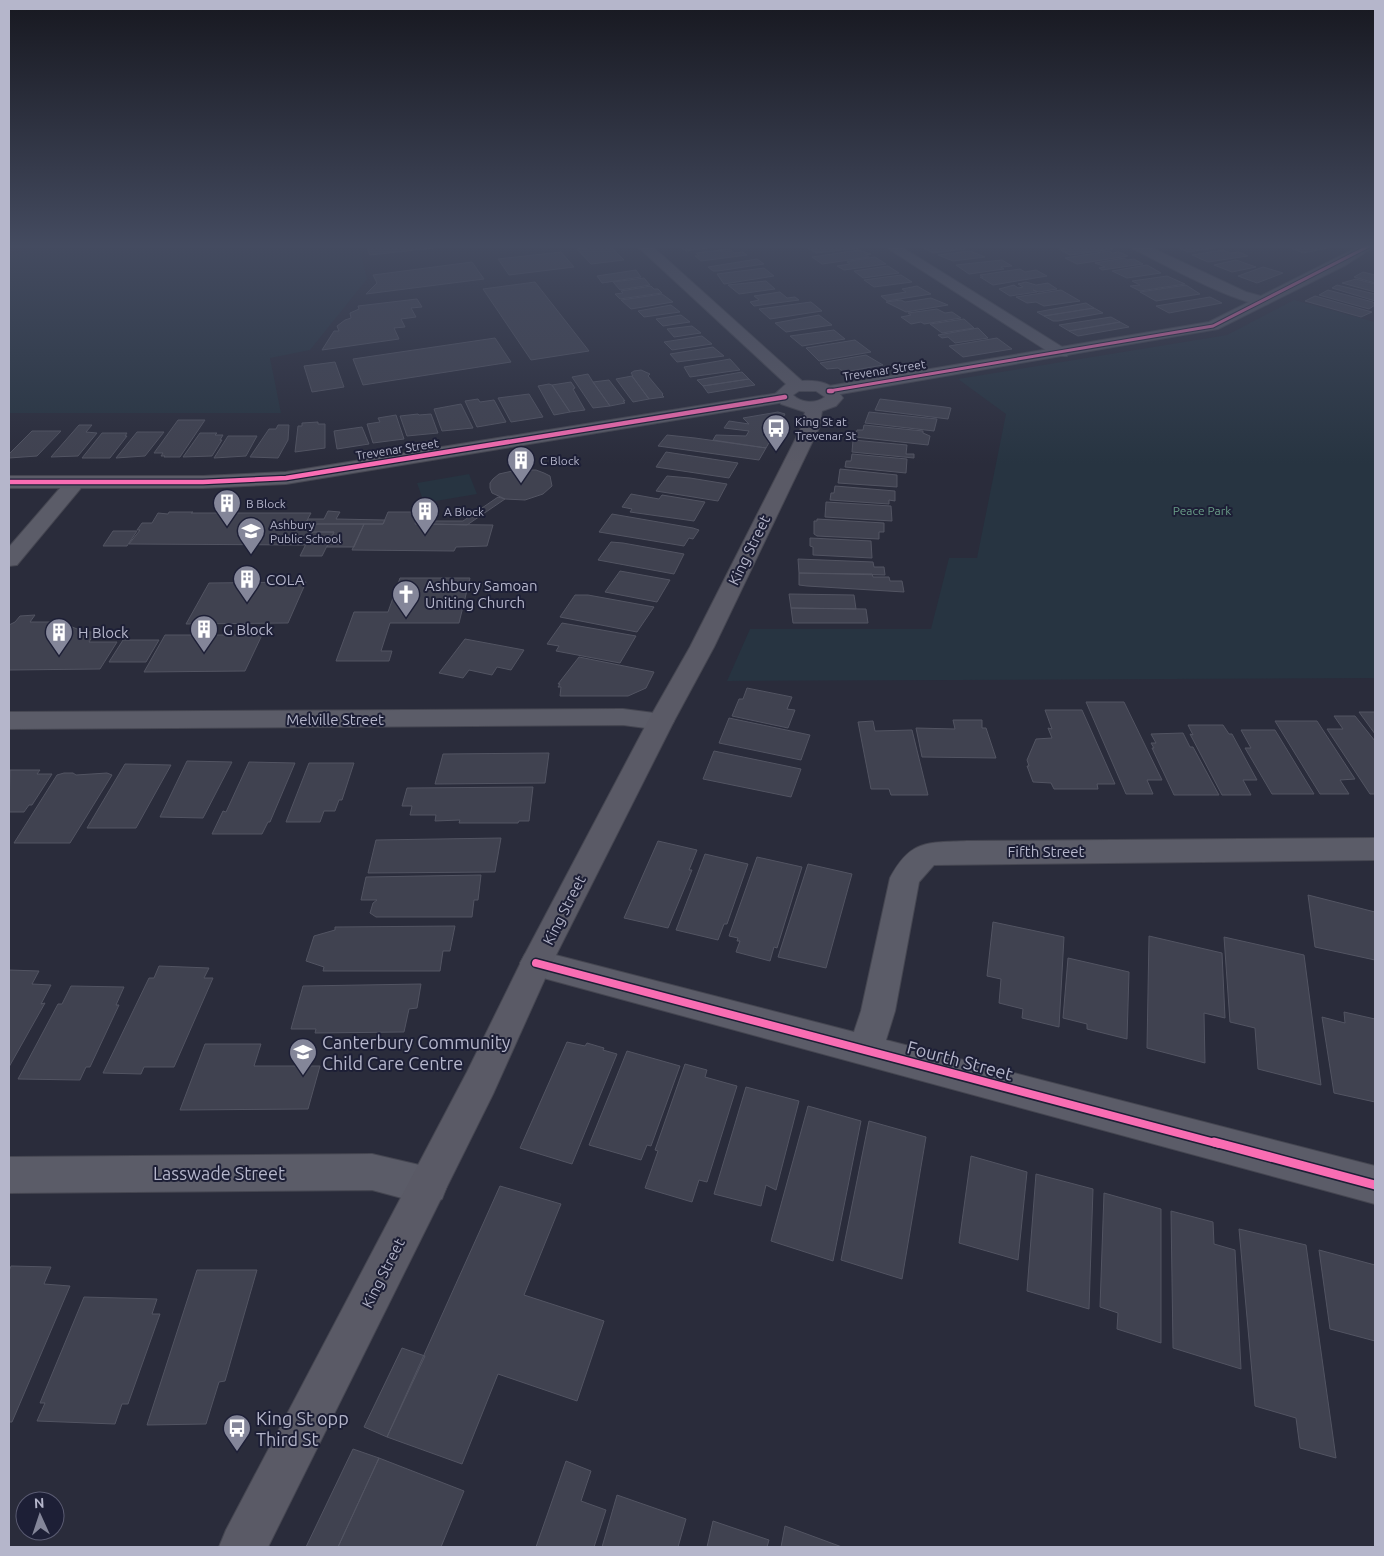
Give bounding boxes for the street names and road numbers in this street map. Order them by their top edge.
street label: Trevenar Street [842,357,927,383]
street label: Trevenar Street [355,436,440,462]
street label: King Street [725,512,773,588]
street label: Melville Street [286,711,384,728]
street label: Fifth Street [1007,843,1085,860]
street label: King Street [539,872,589,948]
street label: Fourth Street [905,1036,1015,1084]
street label: Lasswade Street [153,1163,285,1183]
street label: King Street [358,1235,408,1311]

